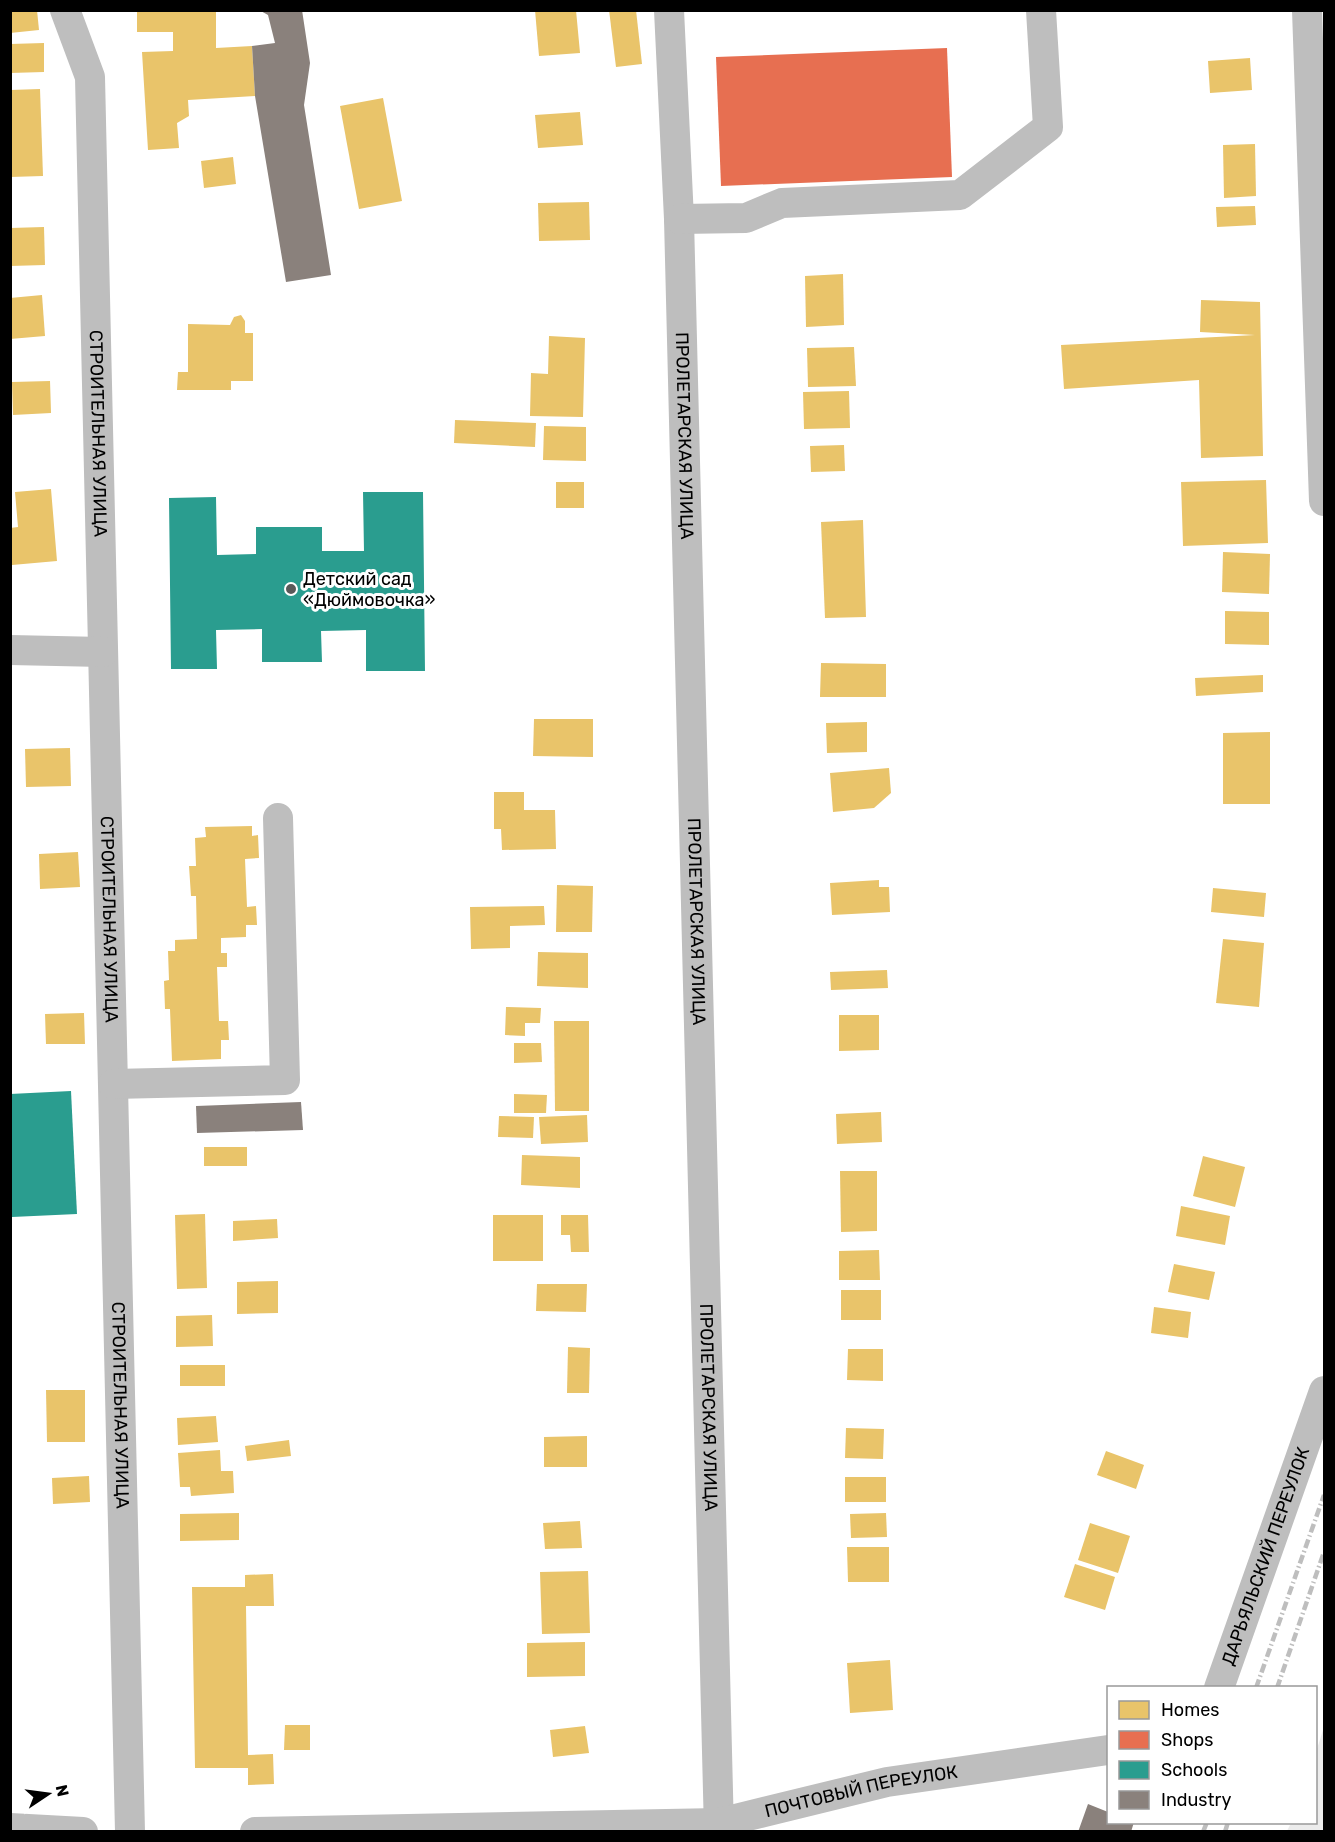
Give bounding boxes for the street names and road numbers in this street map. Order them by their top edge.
street label: СТРОИТЕЛЬНАЯ УЛИЦА [85,330,111,537]
street label: ПРОЛЕТАРСКАЯ УЛИЦА [671,332,698,540]
street label: СТРОИТЕЛЬНАЯ УЛИЦА [96,815,123,1023]
street label: ПРОЛЕТАРСКАЯ УЛИЦА [683,818,710,1025]
street label: СТРОИТЕЛЬНАЯ УЛИЦА [107,1301,134,1509]
street label: ПРОЛЕТАРСКАЯ УЛИЦА [695,1303,722,1511]
street label: ДАРЬЯЛЬСКИЙ ПЕРЕУЛОК [1217,1444,1314,1668]
street label: ПОЧТОВЫЙ ПЕРЕУЛОК [763,1761,959,1822]

